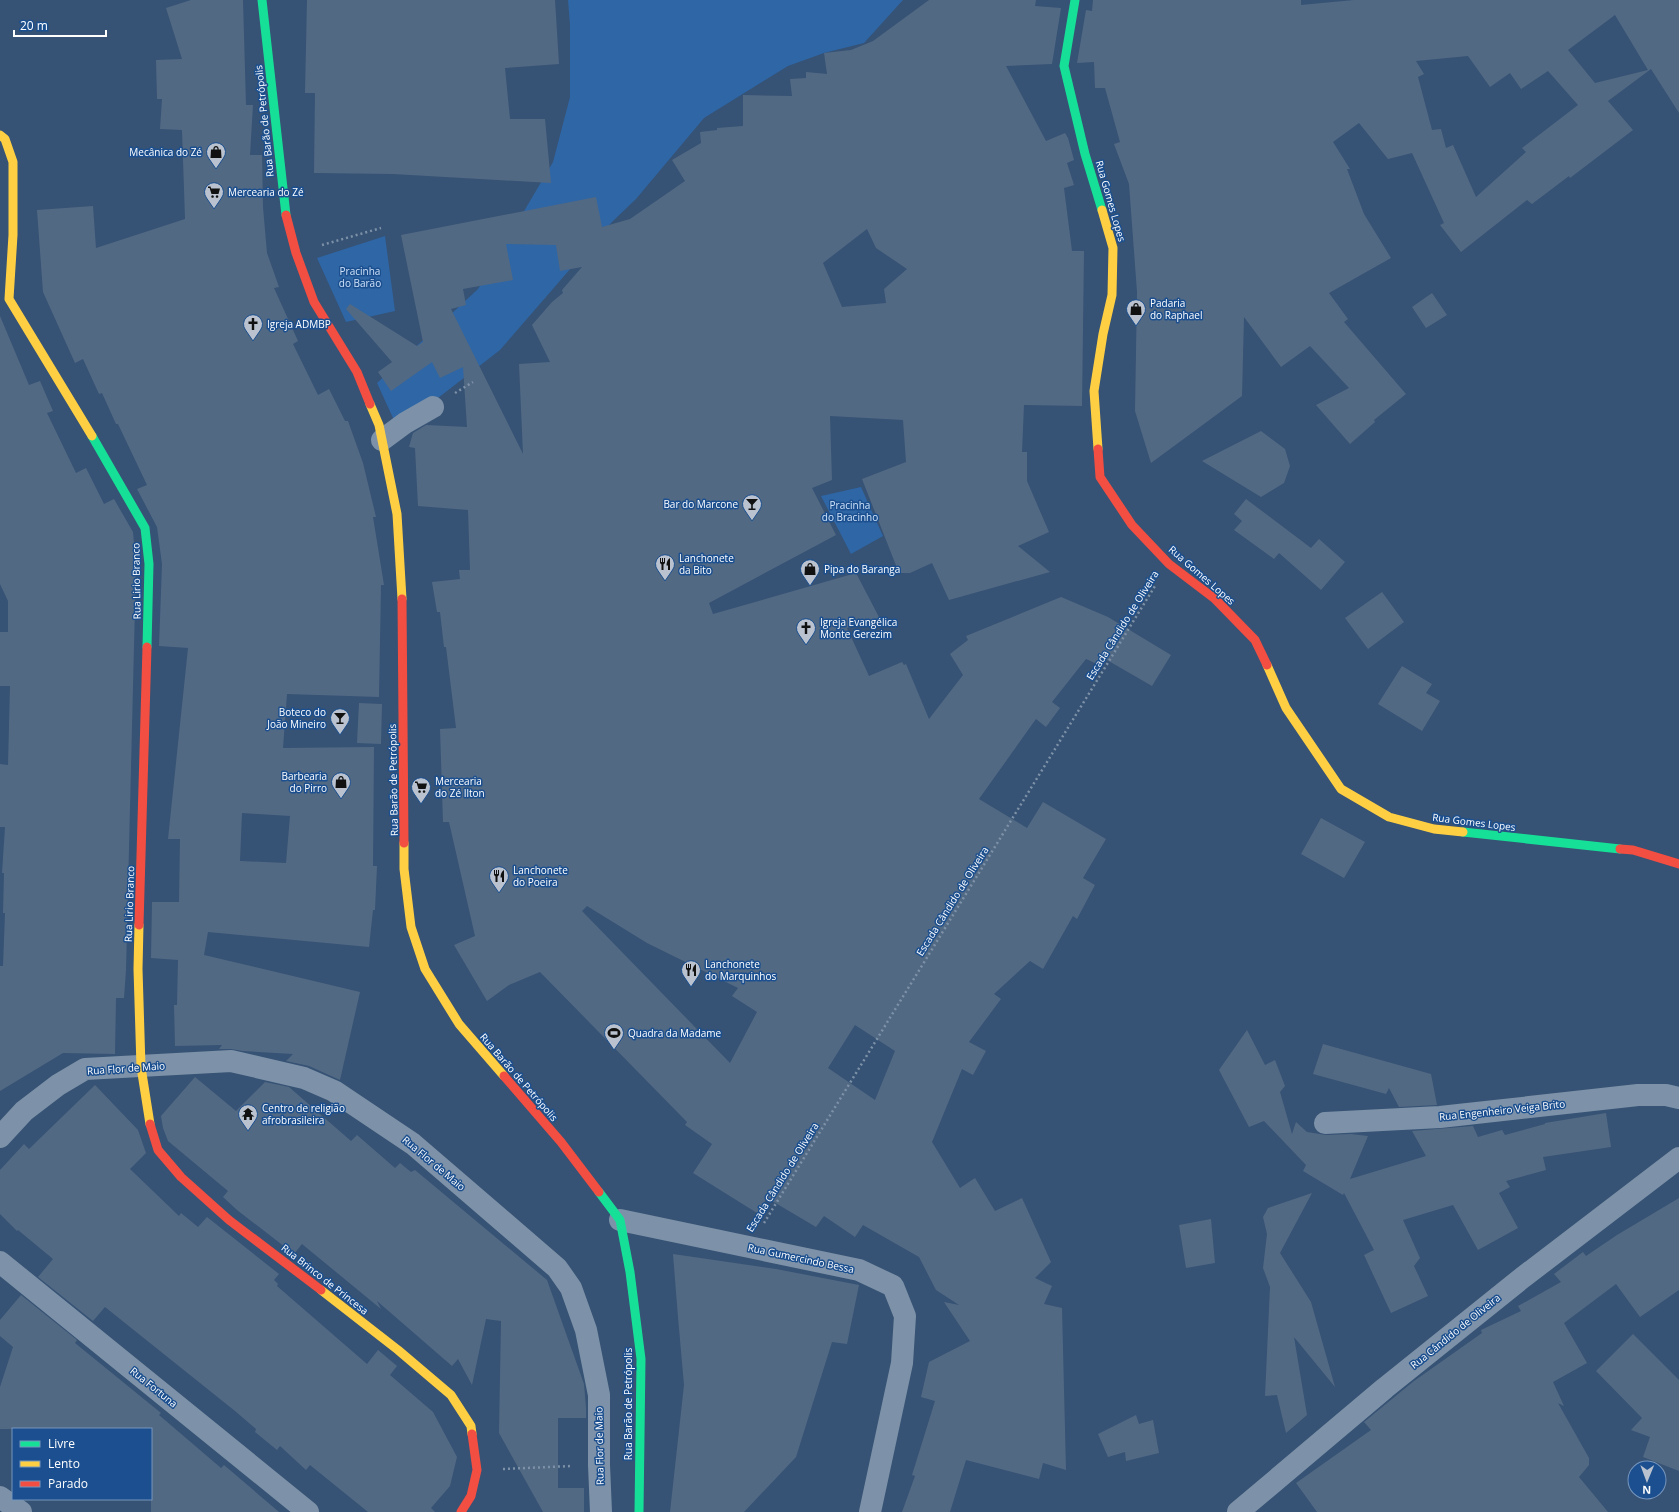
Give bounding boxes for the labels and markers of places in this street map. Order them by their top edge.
shop icon: Mecânica do Zé [205,141,227,169]
place label: Mecânica do Zé [129,145,202,159]
supermarket icon: Mercearia do Zé [203,181,225,209]
place label: Mercearia do Zé [228,185,304,199]
place label: Padaria do Raphael [1150,296,1202,322]
shop icon: Padaria do Raphael [1125,298,1147,326]
church icon: Igreja ADMBP [242,313,264,341]
place label: Igreja ADMBP [267,317,331,331]
bar icon: Bar do Marcone [741,493,763,521]
place label: Bar do Marcone [663,497,738,511]
place label: Lanchonete da Bito [679,551,734,577]
restaurant icon: Lanchonete da Bito [654,553,676,581]
shop icon: Pipa do Baranga [799,558,821,586]
place label: Pipa do Baranga [824,562,900,576]
place label: Igreja Evangélica Monte Gerezim [820,615,897,641]
church icon: Igreja Evangélica Monte Gerezim [795,617,817,645]
place label: Boteco do João Mineiro [266,705,326,731]
bar icon: Boteco do João Mineiro [329,707,351,735]
place label: Barbearia do Pirro [281,769,327,795]
shop icon: Barbearia do Pirro [330,771,352,799]
place label: Mercearia do Zé Ilton [435,774,485,800]
supermarket icon: Mercearia do Zé Ilton [410,776,432,804]
place label: Lanchonete do Poeira [513,863,568,889]
restaurant icon: Lanchonete do Poeira [488,865,510,893]
place label: Lanchonete do Marquinhos [705,957,776,983]
restaurant icon: Lanchonete do Marquinhos [680,959,702,987]
sports icon: Quadra da Madame [603,1022,625,1050]
place label: Quadra da Madame [628,1026,722,1040]
place label: Centro de religião afrobrasileira [262,1101,345,1127]
temple icon: Centro de religião afrobrasileira [237,1103,259,1131]

